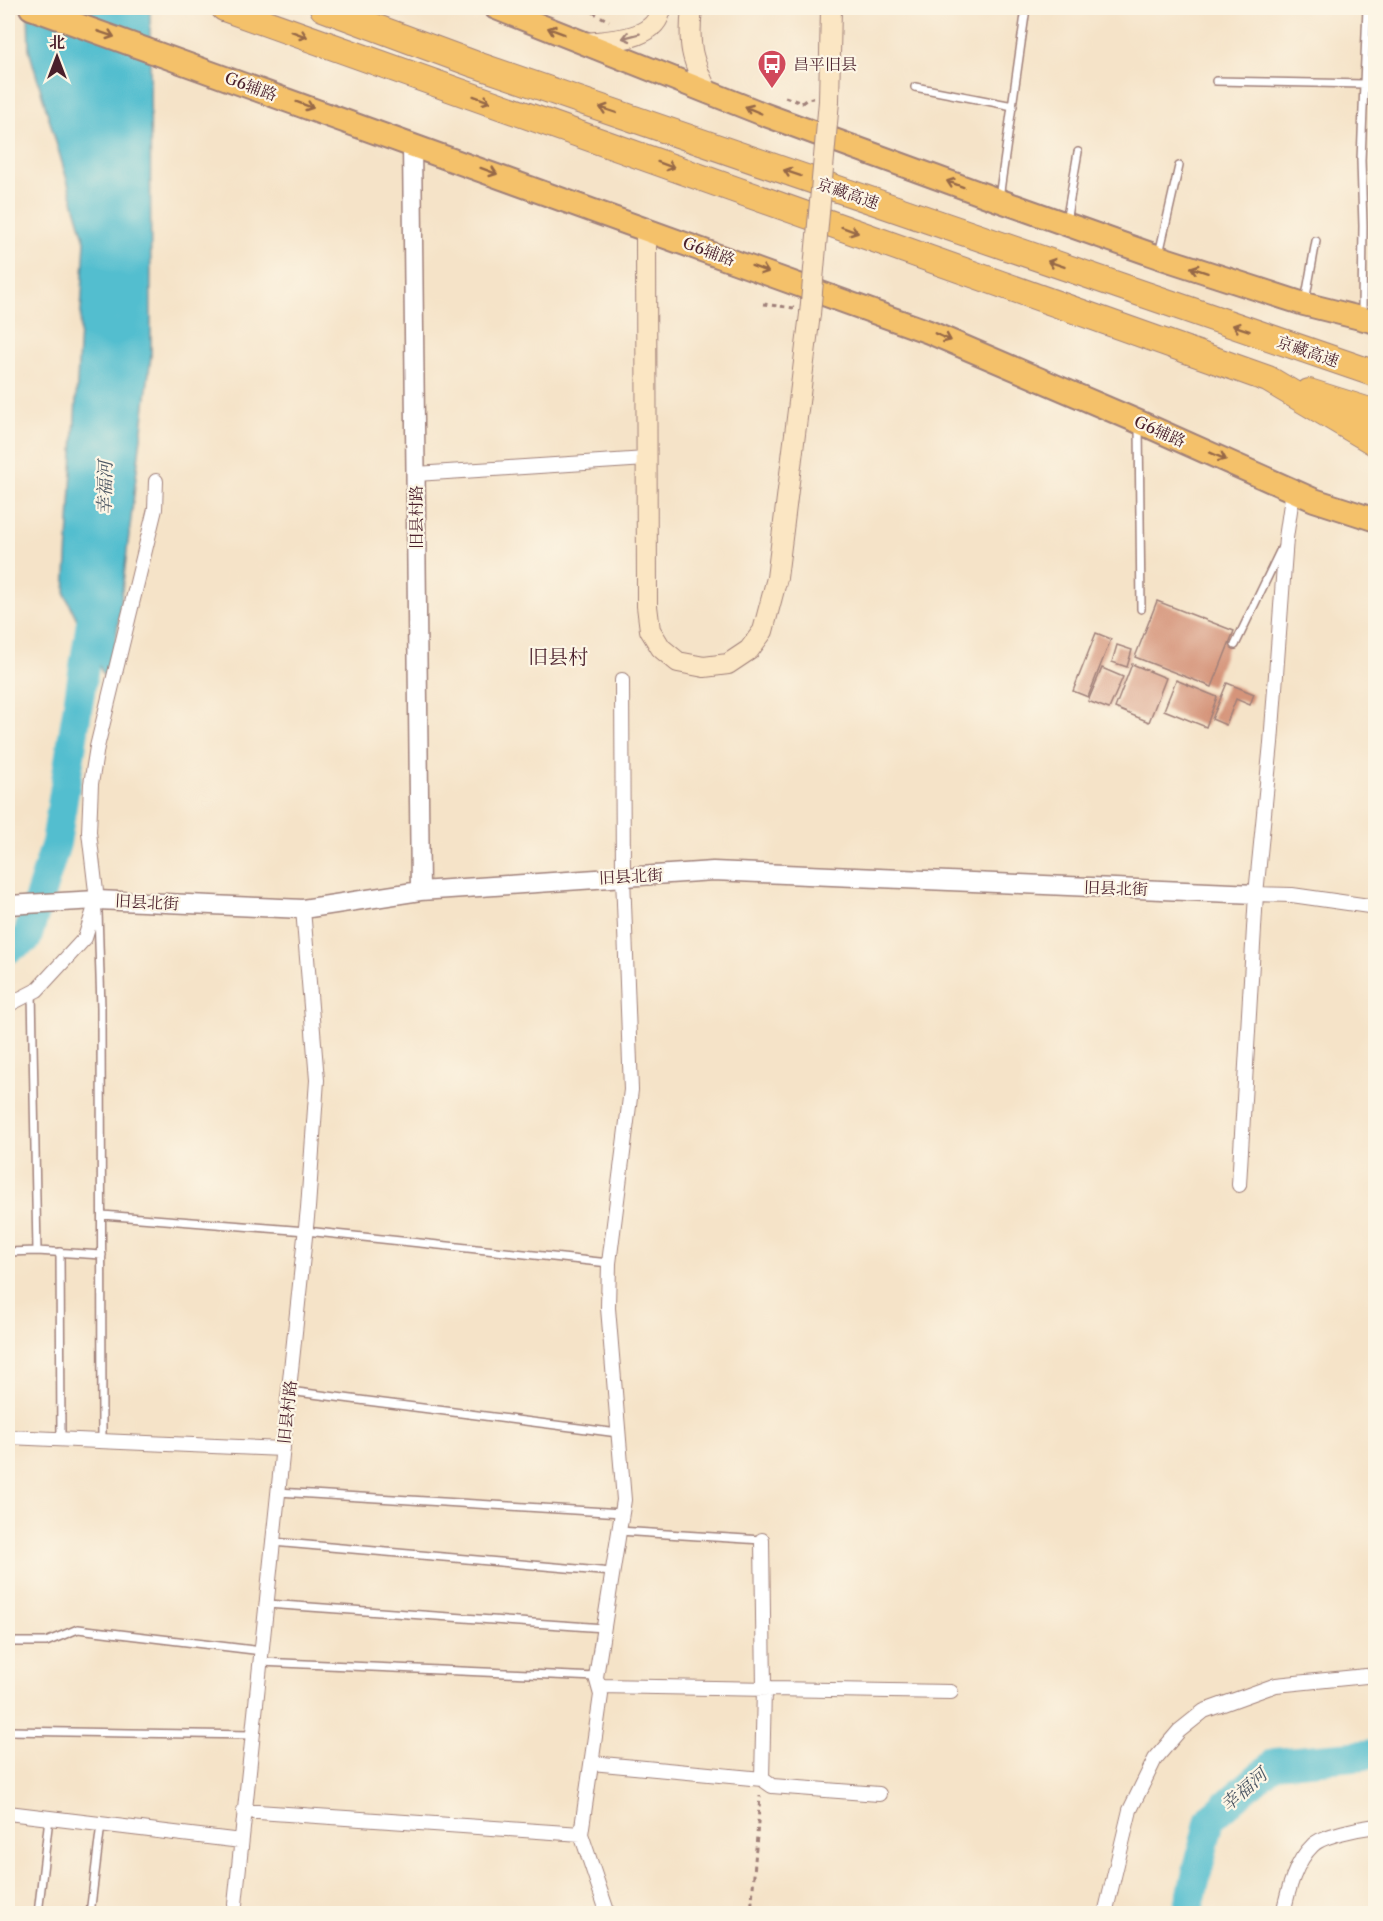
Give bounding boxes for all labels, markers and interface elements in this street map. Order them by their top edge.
one-way arrow [548,25,566,36]
north arrow [27,27,87,87]
one-way arrow [96,29,115,40]
one-way arrow [289,30,308,41]
one-way arrow [622,31,641,42]
text: 北 [49,32,65,52]
bus stop icon: 昌平旧县 [756,48,788,90]
place label: 昌平旧县 [793,54,857,74]
street label: G6辅路 [222,67,280,105]
one-way arrow [473,95,491,106]
one-way arrow [295,101,314,112]
one-way arrow [599,104,618,115]
one-way arrow [744,104,762,115]
one-way arrow [656,160,675,171]
one-way arrow [479,167,497,178]
one-way arrow [784,167,802,178]
street label: 京藏高速 [814,173,882,213]
one-way arrow [946,178,965,189]
one-way arrow [840,226,859,237]
street label: G6辅路 [680,232,738,270]
one-way arrow [1047,258,1066,269]
one-way arrow [1190,263,1209,274]
one-way arrow [750,265,769,276]
one-way arrow [1232,321,1251,332]
street label: 京藏高速 [1274,331,1342,371]
one-way arrow [933,332,951,344]
street label: G6辅路 [1131,411,1189,451]
one-way arrow [1208,451,1226,463]
water label: 幸福河 [94,458,117,515]
street label: 旧县村路 [406,485,426,549]
district label: 旧县村 [528,645,588,669]
street label: 旧县北街 [599,864,663,888]
street label: 旧县北街 [1084,877,1148,899]
street label: 旧县北街 [115,890,179,914]
street label: 旧县村路 [274,1379,300,1445]
water label: 幸福河 [1216,1762,1274,1816]

